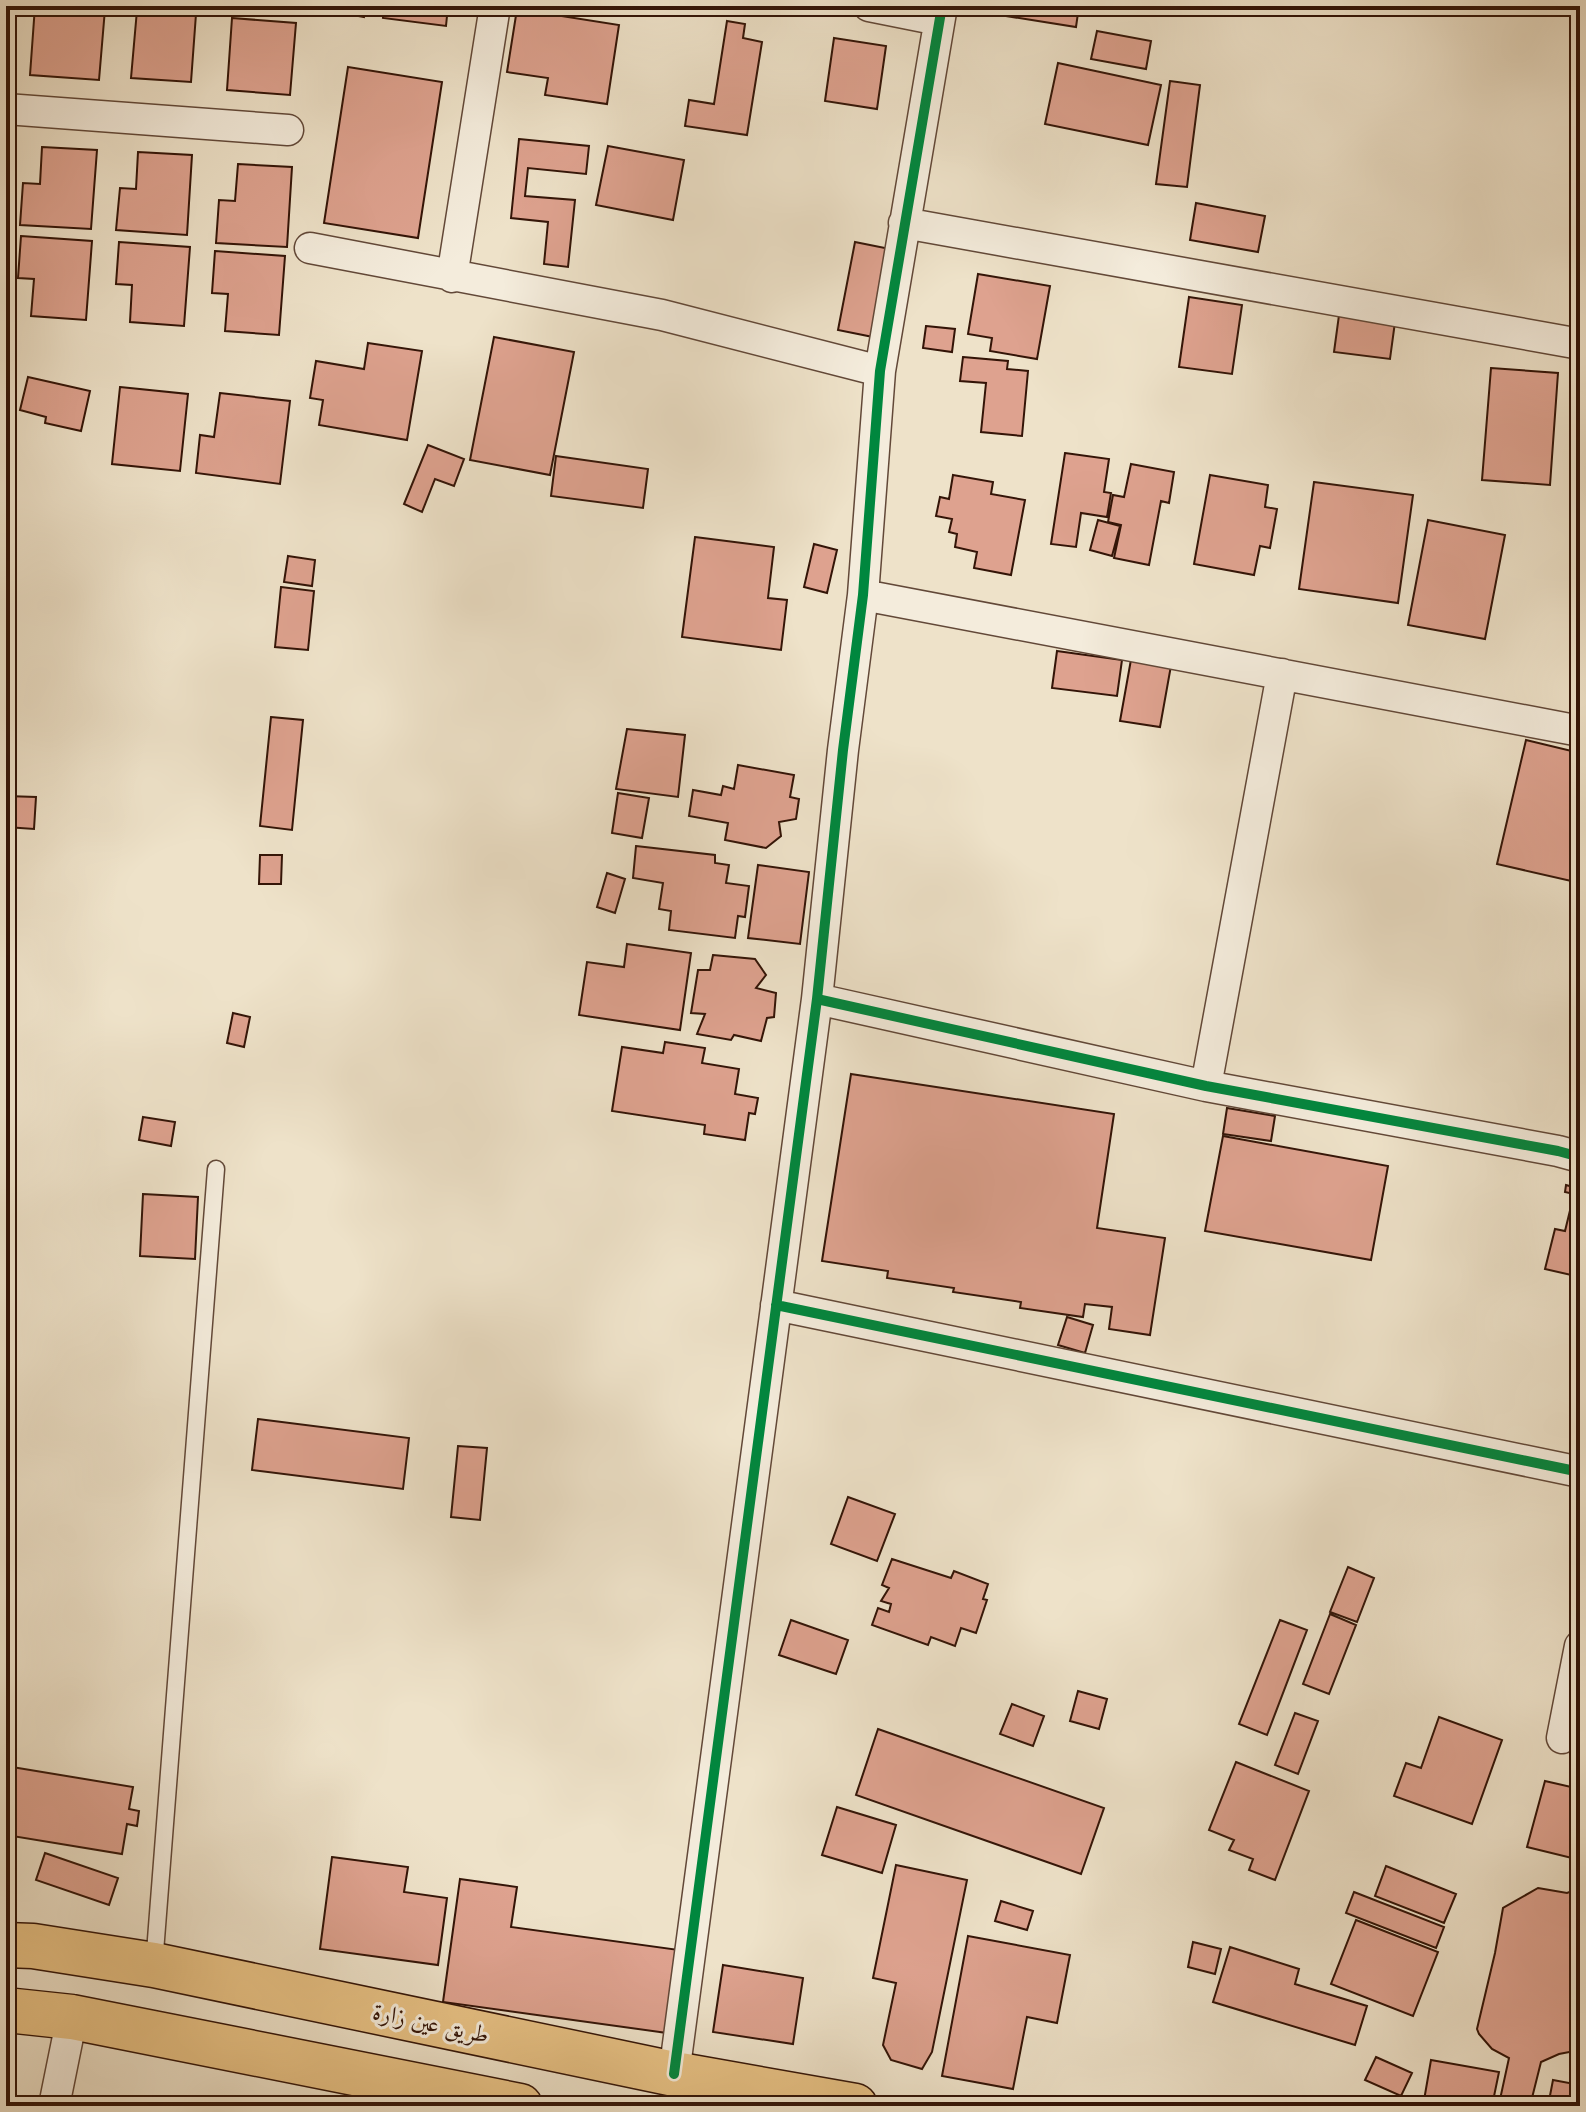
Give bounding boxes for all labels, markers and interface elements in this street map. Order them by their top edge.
street label: طريق عين زارة [370,2001,491,2050]

